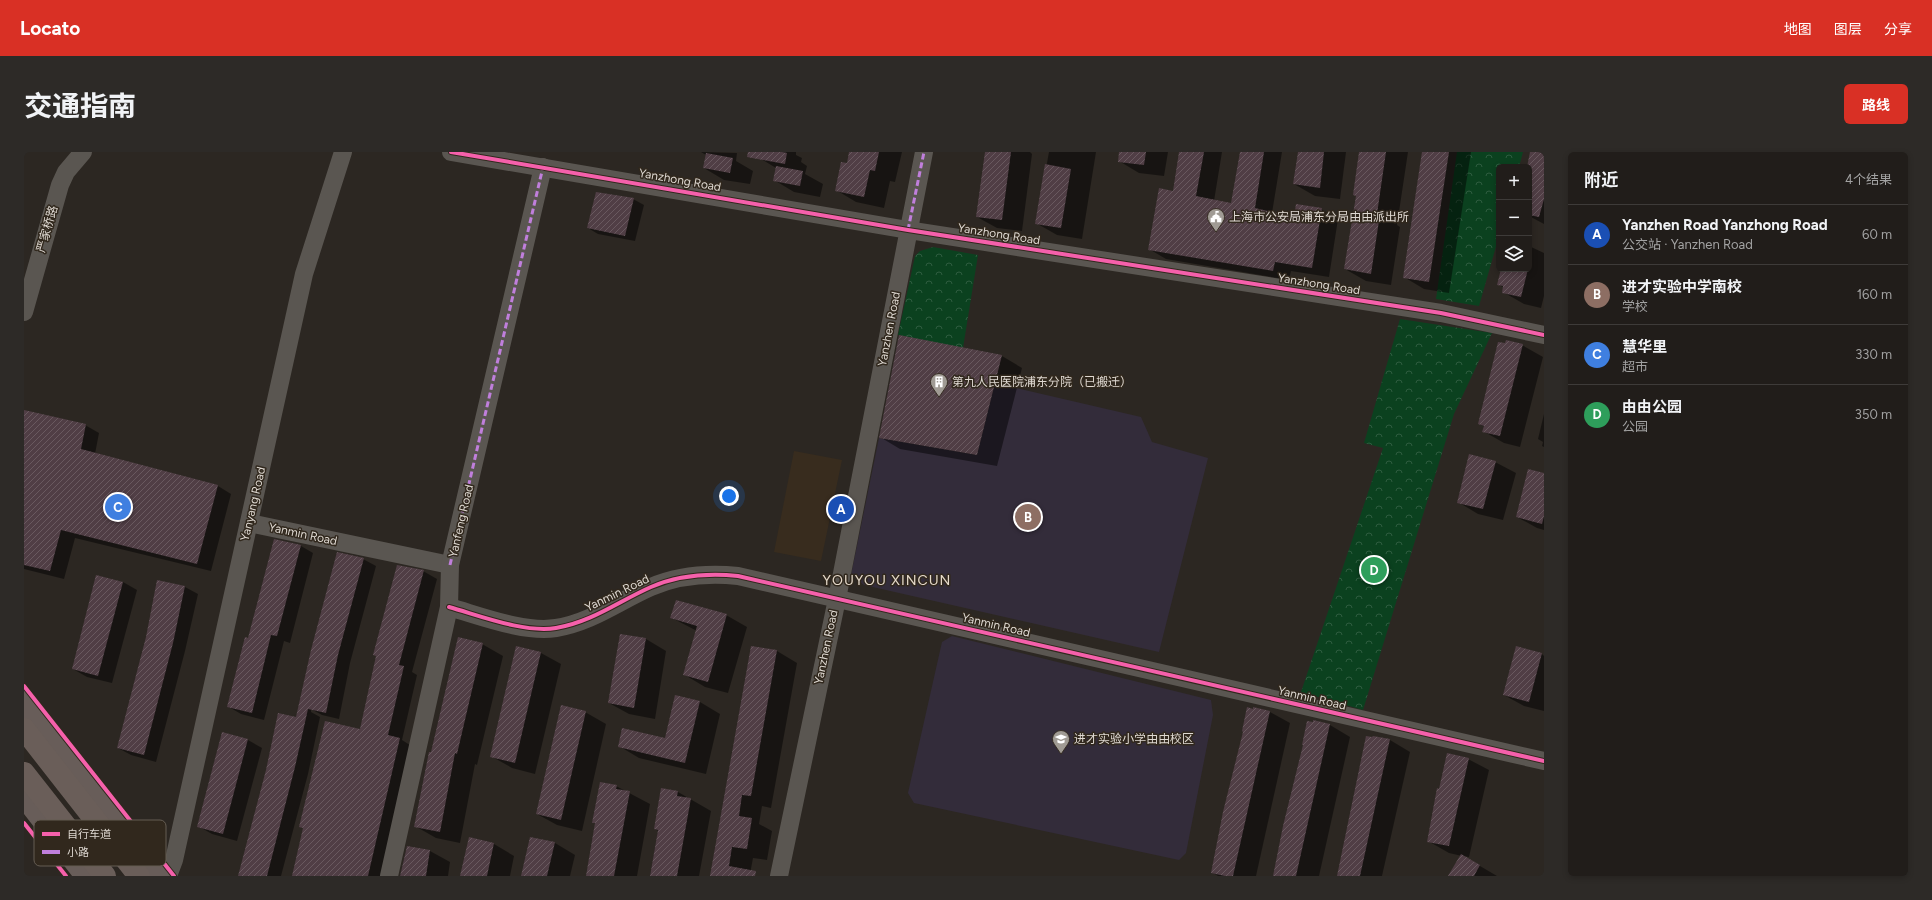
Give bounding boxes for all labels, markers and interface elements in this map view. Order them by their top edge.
text: Locato [20,17,80,40]
text: 地图 [1784,21,1812,38]
text: 图层 [1834,21,1862,38]
text: 分享 [1884,21,1912,38]
button: 路线 [1844,84,1908,124]
text: 交通指南 [24,89,136,123]
map controls [1496,164,1532,272]
button: + [1496,164,1532,200]
street label: Yanzhong Road [638,166,722,194]
text: 附近 [1584,170,1618,190]
text: 4个结果 [1845,172,1892,187]
button: − [1496,200,1532,236]
street label: 严家桥路 [34,204,60,254]
public building icon: 上海市公安局浦东分局由由派出所 [1206,207,1226,232]
place label: 上海市公安局浦东分局由由派出所 [1229,210,1409,224]
text: Yanzhen Road Yanzhong Road [1622,216,1828,234]
street label: Yanzhong Road [957,221,1041,247]
text: A [1592,227,1602,242]
text: 60 m [1862,227,1892,242]
button: layers [1496,236,1532,272]
text: 公交站 · Yanzhen Road [1622,237,1753,252]
street label: Yanzhong Road [1277,271,1361,297]
text: 进才实验中学南校 [1622,278,1742,296]
text: B [1593,287,1601,302]
text: 160 m [1857,287,1892,302]
street label: Yanzhen Road [875,290,903,368]
text: 学校 [1622,299,1648,314]
text: 慧华里 [1622,338,1667,356]
text: C [1592,347,1602,362]
text: 330 m [1855,347,1892,362]
text: 超市 [1622,359,1648,374]
building icon: 第九人民医院浦东分院（已搬迁） [929,372,949,397]
place label: 第九人民医院浦东分院（已搬迁） [952,375,1132,389]
text: 由由公园 [1622,398,1682,416]
text: D [1592,407,1602,422]
text: 350 m [1855,407,1892,422]
text: 公园 [1622,419,1648,434]
street label: Yanyang Road [238,465,268,543]
street label: Yanfeng Road [446,483,476,559]
your location [719,486,739,506]
pin: C [105,492,131,522]
pin: A [828,494,854,524]
pin: B [1015,502,1041,532]
street label: Yanmin Road [267,520,339,548]
pin: D [1361,555,1387,585]
street label: Yanmin Road [583,571,651,615]
district label: YOUYOU XINCUN [823,572,951,589]
street label: Yanzhen Road [811,608,841,686]
street label: Yanmin Road [961,610,1031,640]
street label: Yanmin Road [1277,683,1347,713]
school or university icon: 进才实验小学由由校区 [1051,729,1071,754]
place label: 进才实验小学由由校区 [1074,732,1194,746]
legend [34,820,166,866]
text: 自行车道 [67,828,111,841]
text: 小路 [67,846,89,859]

